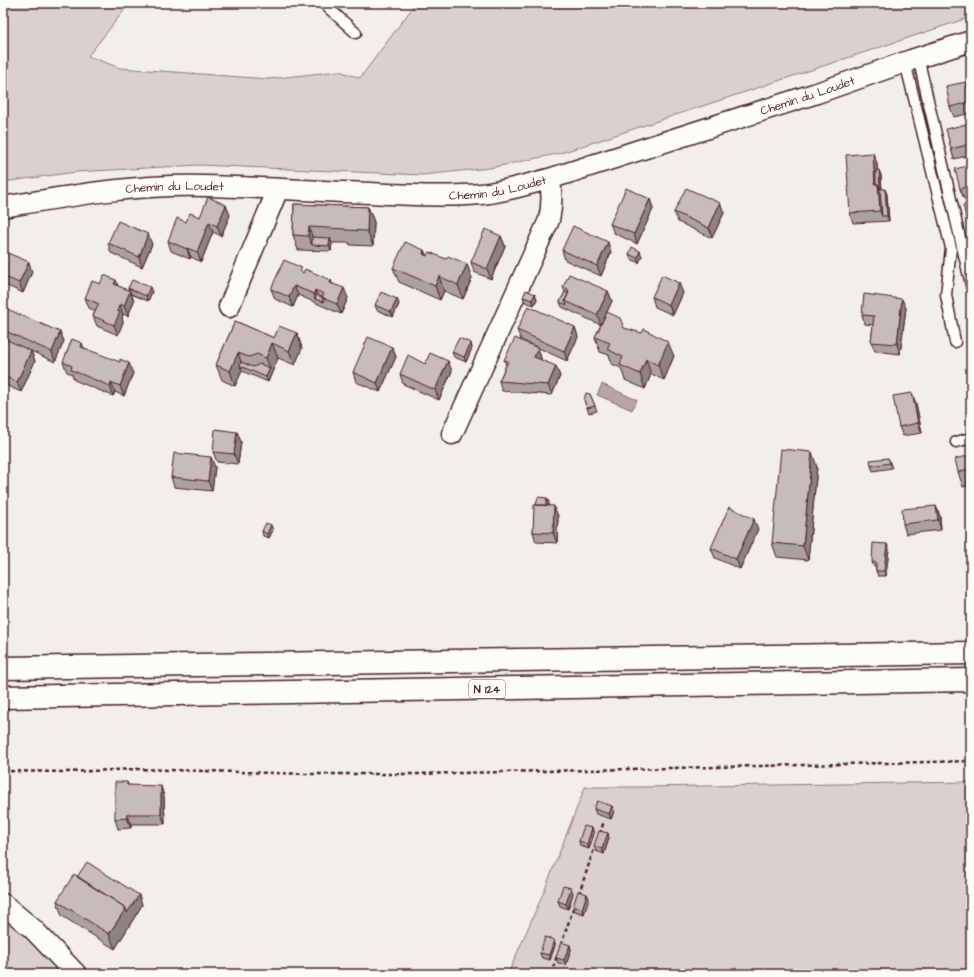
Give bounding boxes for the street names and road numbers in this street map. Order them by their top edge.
street label: Chemin du Loudet [758,72,857,119]
street label: Chemin du Loudet [449,171,548,204]
street label: Chemin du Loudet [125,177,224,198]
road number: N 124 [469,680,505,698]

